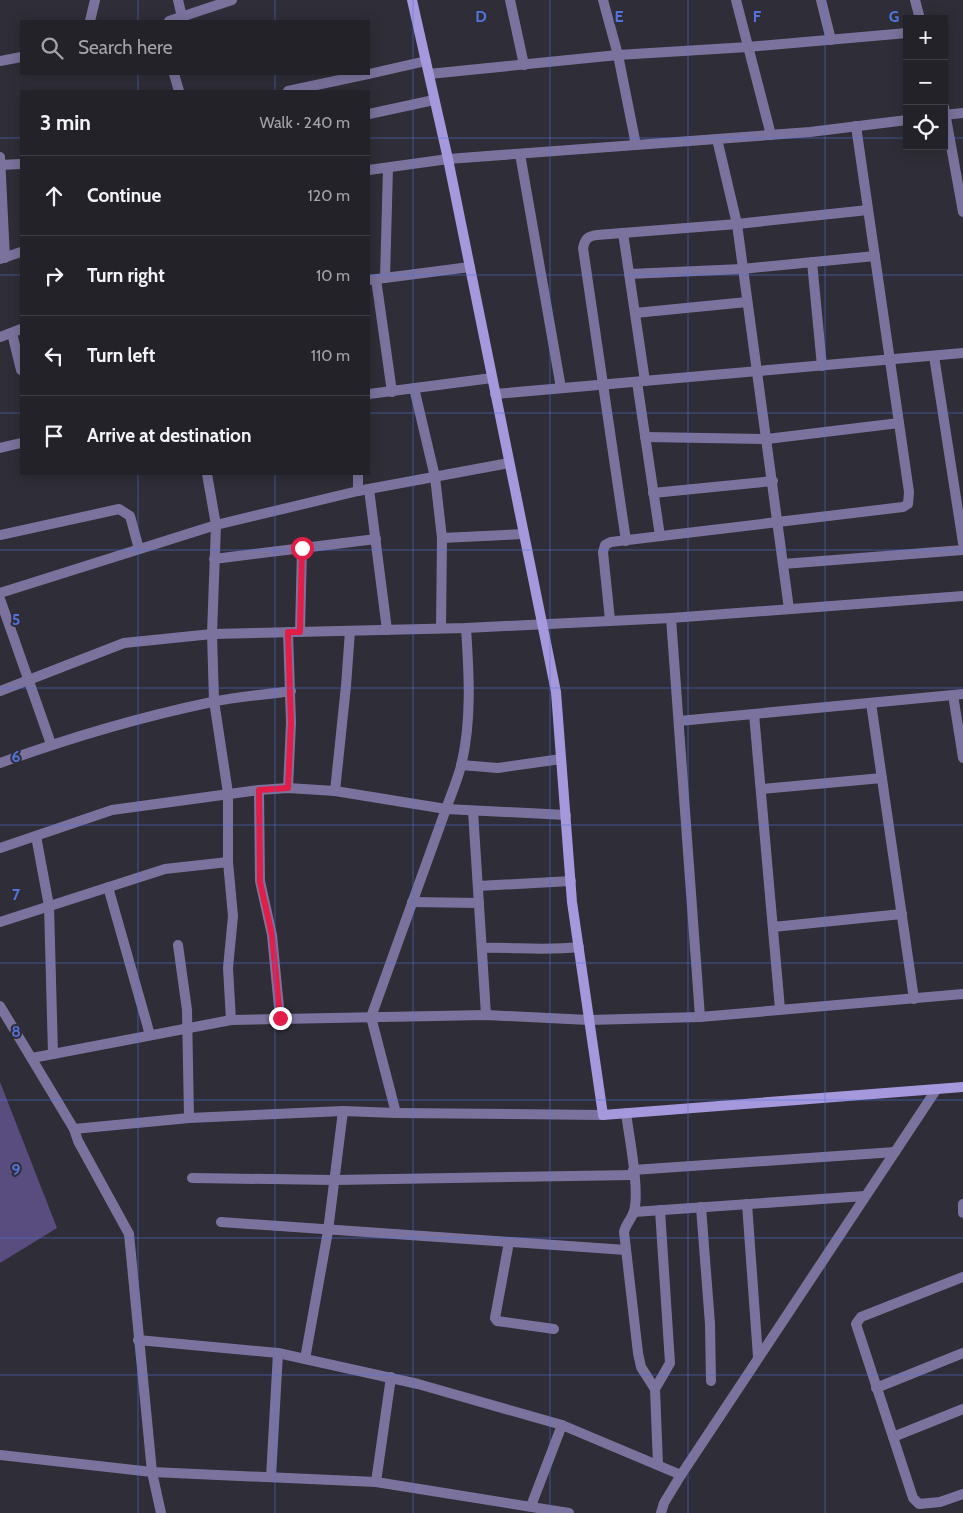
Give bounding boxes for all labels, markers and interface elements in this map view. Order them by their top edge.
text: D [475,7,487,26]
text: E [614,7,624,26]
text: F [753,7,762,26]
text: G [889,7,899,26]
map controls [903,15,948,150]
button: + [903,15,948,60]
search box [20,20,370,75]
icon: search [38,34,66,62]
text: Search here [78,36,172,59]
button: − [903,60,948,105]
button: locate [903,105,948,150]
text: 3 min [40,110,91,135]
text: Walk · 240 m [259,113,350,132]
icon: ahead [40,182,68,210]
text: Continue [87,184,161,207]
text: 120 m [308,186,350,205]
icon: right [40,262,68,290]
text: Turn right [87,264,165,287]
text: 10 m [316,266,350,285]
icon: left [40,342,68,370]
text: Turn left [87,344,155,367]
text: 110 m [311,346,350,365]
icon: arrive [40,422,68,450]
text: Arrive at destination [87,424,251,447]
route start [291,537,314,560]
text: 5 [12,610,20,629]
text: 6 [12,747,21,766]
text: 7 [12,885,21,904]
route end [269,1007,292,1030]
text: 8 [11,1022,21,1041]
text: 9 [12,1160,21,1179]

